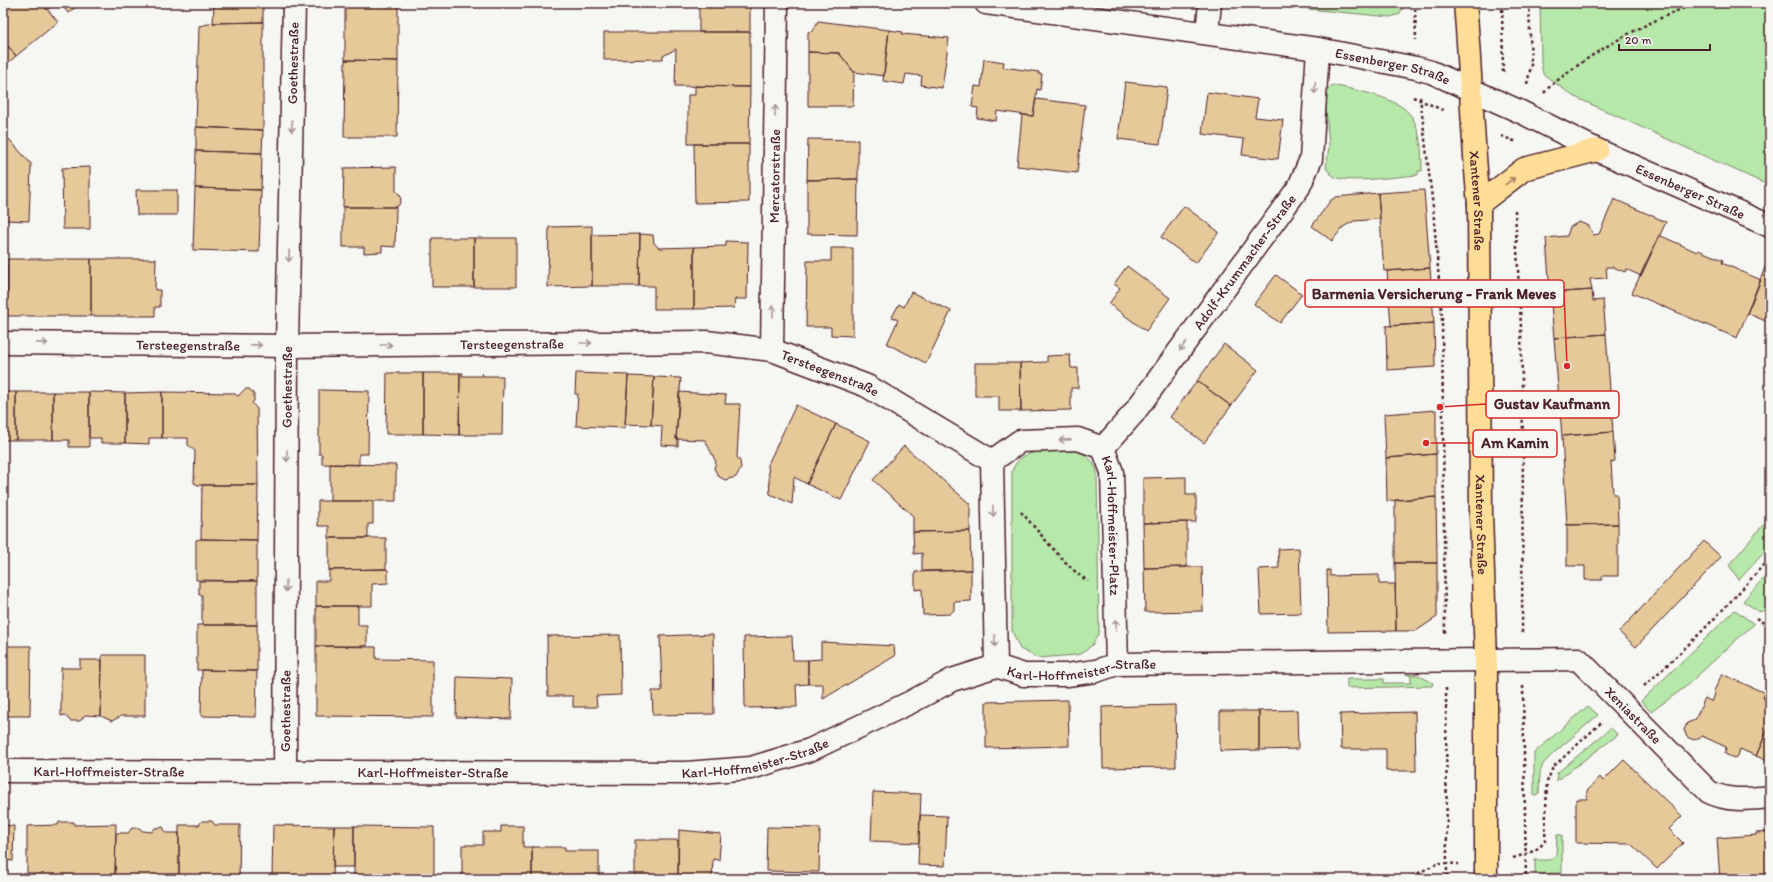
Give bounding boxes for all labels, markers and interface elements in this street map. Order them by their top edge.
street label: Goethestraße [284,22,303,104]
scale bar [1619,26,1710,52]
text: 20 m [1625,33,1652,47]
street label: Essenberger Straße [1334,45,1453,89]
one-way arrow [1312,81,1319,94]
one-way arrow [771,105,779,118]
one-way arrow [288,119,296,132]
street label: Mercatorstraße [766,129,784,223]
street label: Xantener Straße [1465,150,1487,251]
street label: Essenberger Straße [1633,160,1748,223]
one-way arrow [1504,176,1515,185]
street label: Adolf-Krummacher-Straße [1190,191,1300,333]
one-way arrow [285,249,293,262]
callout: Barmenia Versicherung - Frank Meves [1305,280,1564,307]
text: Barmenia Versicherung - Frank Meves [1312,285,1557,304]
one-way arrow [769,305,777,318]
street label: Tersteegenstraße [460,335,564,353]
street label: Tersteegenstraße [136,336,240,355]
one-way arrow [35,339,48,347]
one-way arrow [579,339,592,347]
one-way arrow [1179,340,1187,351]
one-way arrow [249,341,262,349]
one-way arrow [379,341,392,349]
street label: Goethestraße [279,346,296,428]
street label: Tersteegenstraße [779,346,882,400]
callout: Gustav Kaufmann [1486,391,1619,418]
text: Gustav Kaufmann [1494,395,1611,413]
callout: Am Kamin [1473,430,1557,457]
text: Am Kamin [1480,434,1549,452]
one-way arrow [1059,436,1072,443]
one-way arrow [283,449,291,462]
street label: Karl-Hoffmeister-Platz [1098,453,1123,596]
street label: Xantener Straße [1472,474,1491,575]
one-way arrow [989,504,997,517]
one-way arrow [282,579,290,592]
one-way arrow [1112,619,1119,632]
one-way arrow [991,634,999,647]
street label: Karl-Hoffmeister-Straße [1005,656,1157,684]
street label: Goethestraße [277,670,294,752]
street label: Xeniastraße [1601,683,1665,748]
street label: Karl-Hoffmeister-Straße [681,734,832,782]
street label: Karl-Hoffmeister-Straße [34,763,185,781]
street label: Karl-Hoffmeister-Straße [358,764,509,781]

